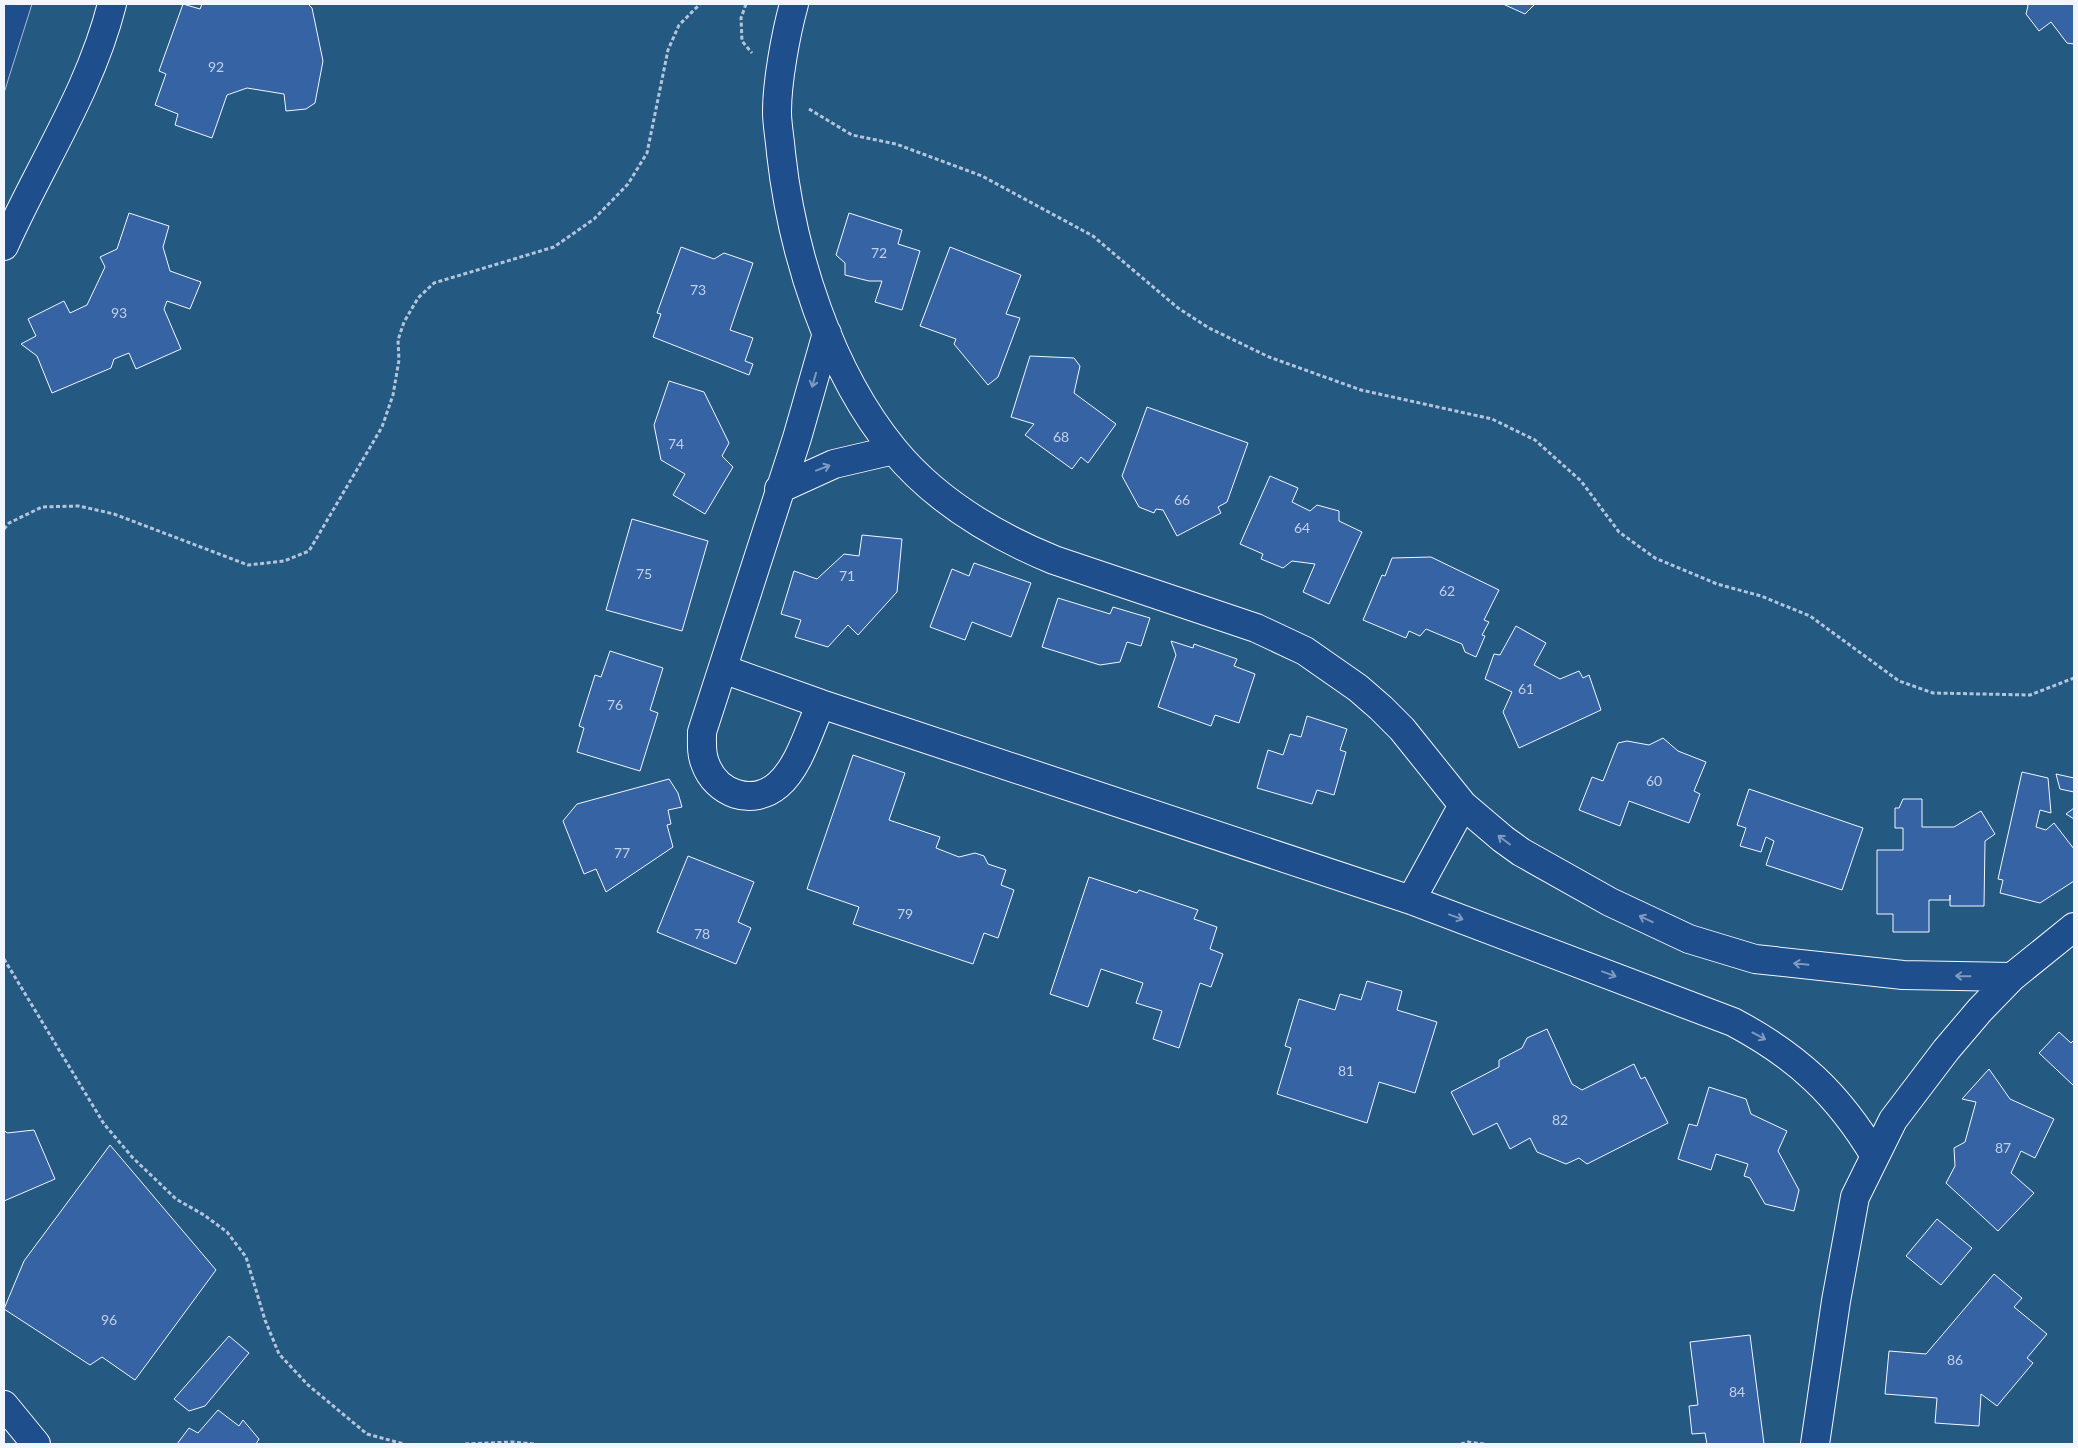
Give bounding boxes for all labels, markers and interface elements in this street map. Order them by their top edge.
house number: 92 [208,58,224,75]
house number: 72 [871,244,887,261]
house number: 73 [690,281,706,298]
house number: 93 [111,304,127,321]
one-way arrow [809,372,819,388]
house number: 68 [1053,428,1069,445]
house number: 74 [668,435,684,452]
one-way arrow [815,463,830,472]
house number: 66 [1174,491,1190,508]
house number: 64 [1294,519,1310,536]
house number: 75 [636,565,652,582]
house number: 71 [839,567,855,584]
house number: 62 [1439,582,1455,599]
house number: 61 [1518,680,1534,697]
house number: 76 [607,696,623,713]
house number: 60 [1646,772,1662,789]
one-way arrow [1497,835,1511,845]
house number: 77 [614,844,630,861]
house number: 79 [897,905,913,922]
one-way arrow [1448,913,1464,922]
one-way arrow [1639,914,1654,923]
house number: 78 [694,925,710,942]
one-way arrow [1793,959,1809,969]
one-way arrow [1600,970,1616,979]
one-way arrow [1955,971,1972,981]
one-way arrow [1751,1031,1765,1041]
house number: 81 [1338,1062,1354,1079]
house number: 82 [1552,1111,1568,1128]
house number: 87 [1995,1139,2011,1156]
house number: 96 [101,1311,117,1328]
house number: 86 [1947,1351,1963,1368]
house number: 84 [1729,1383,1745,1400]

